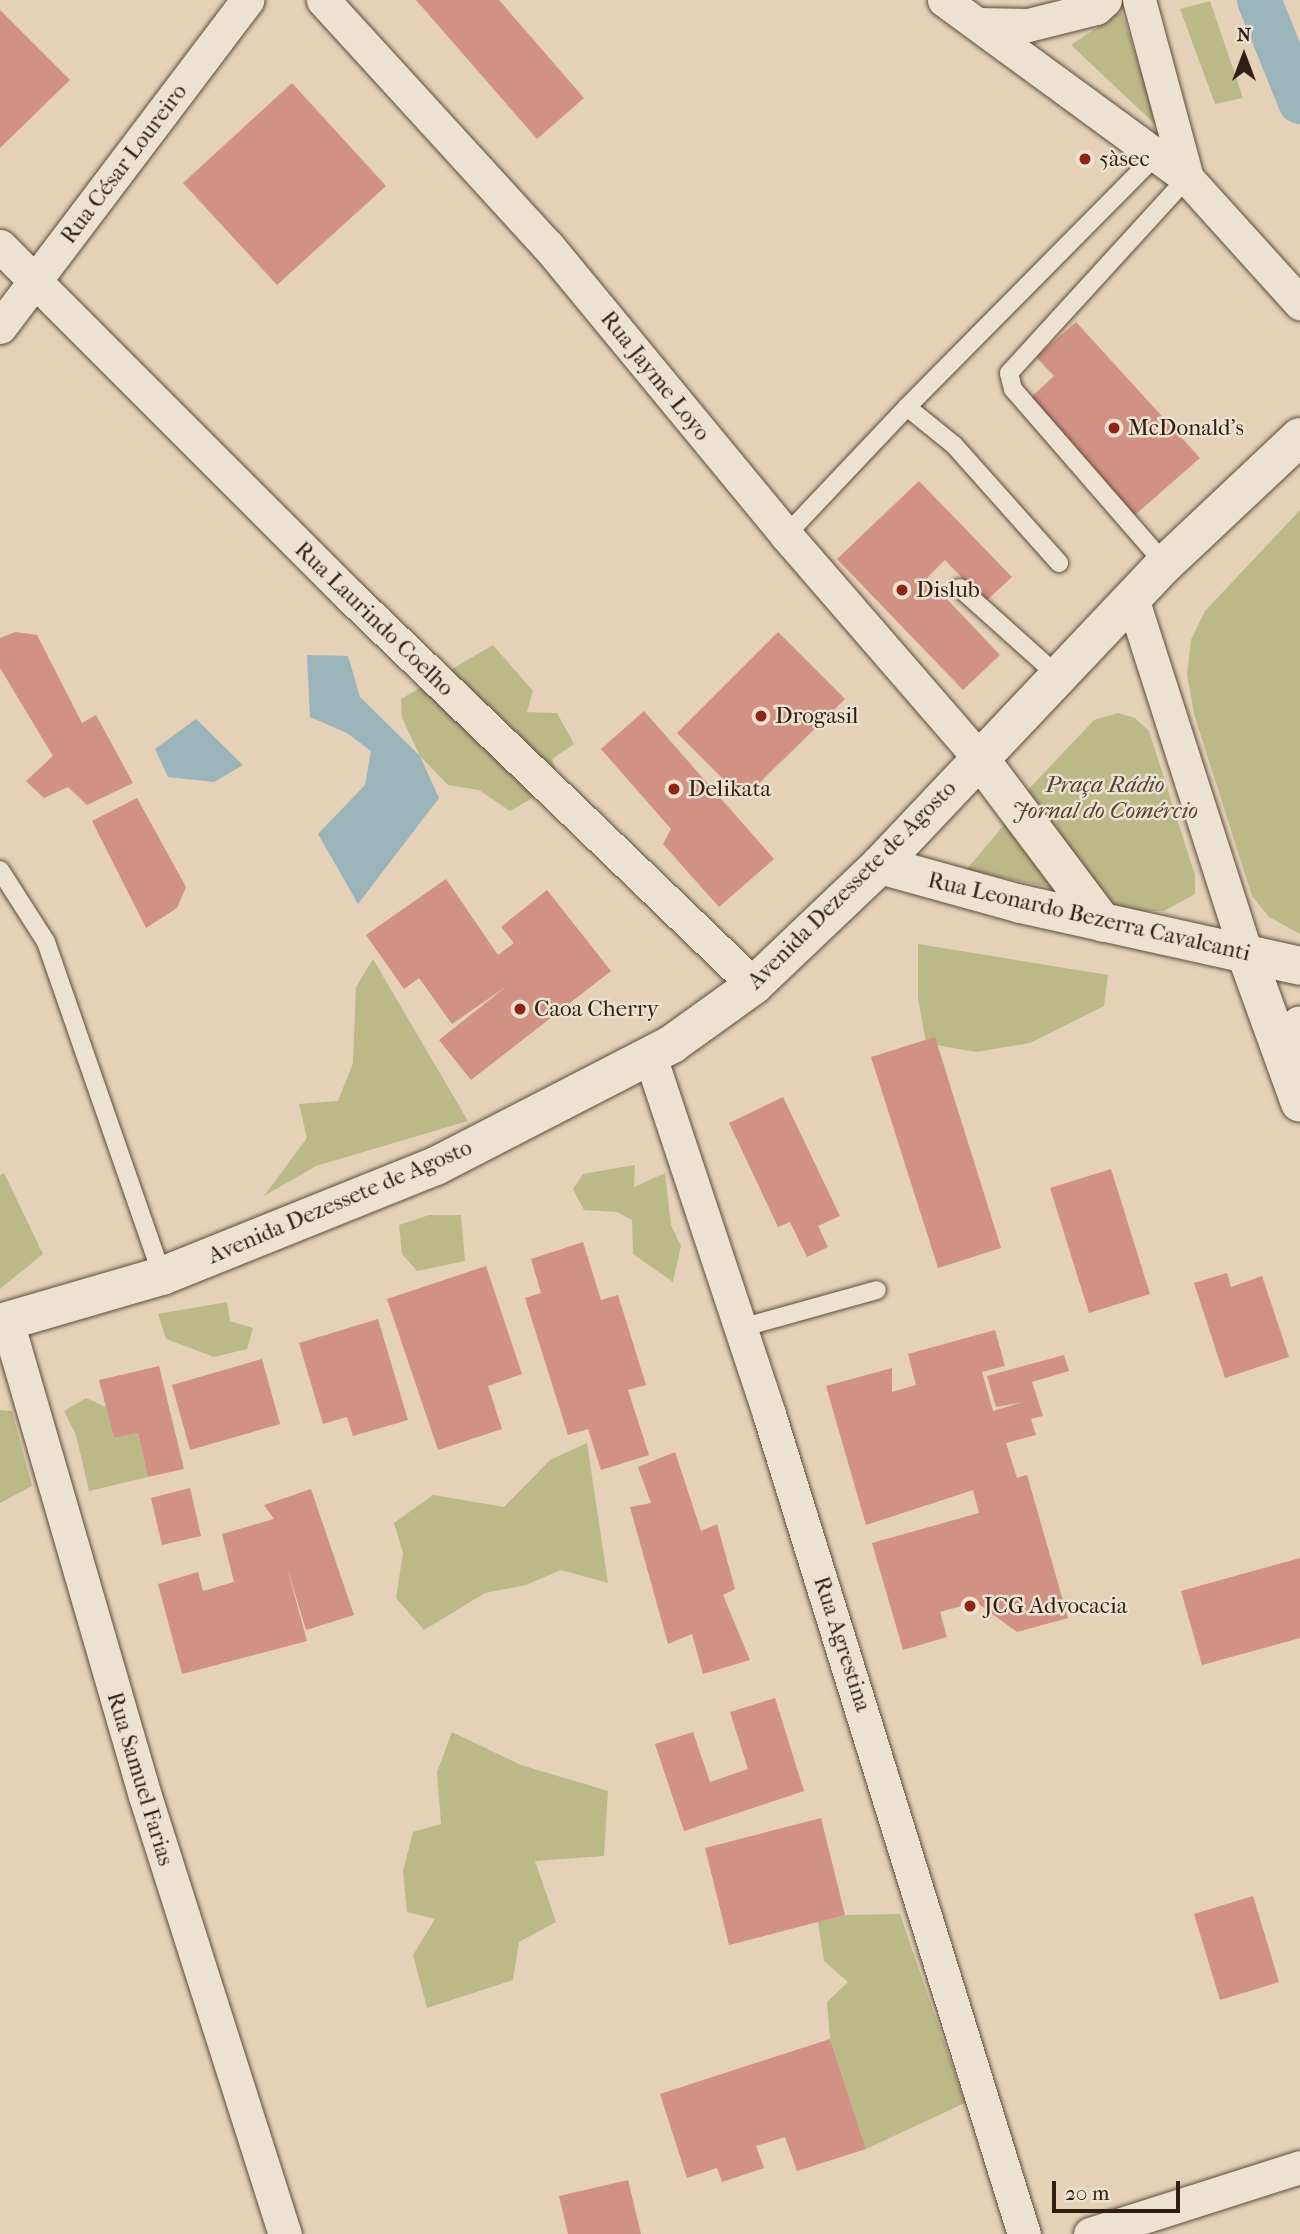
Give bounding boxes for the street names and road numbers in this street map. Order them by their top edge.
street label: Rua César Loureiro [55,79,193,249]
street label: Rua Jayme Loyo [594,305,716,447]
street label: Rua Laurindo Coelho [289,536,459,702]
street label: Avenida Dezessete de Agosto [742,775,962,995]
street label: Rua Leonardo Bezerra Cavalcanti [925,866,1253,968]
street label: Avenida Dezessete de Agosto [204,1134,476,1270]
street label: Rua Agrestina [807,1573,877,1715]
street label: Rua Samuel Farias [100,1689,180,1869]

